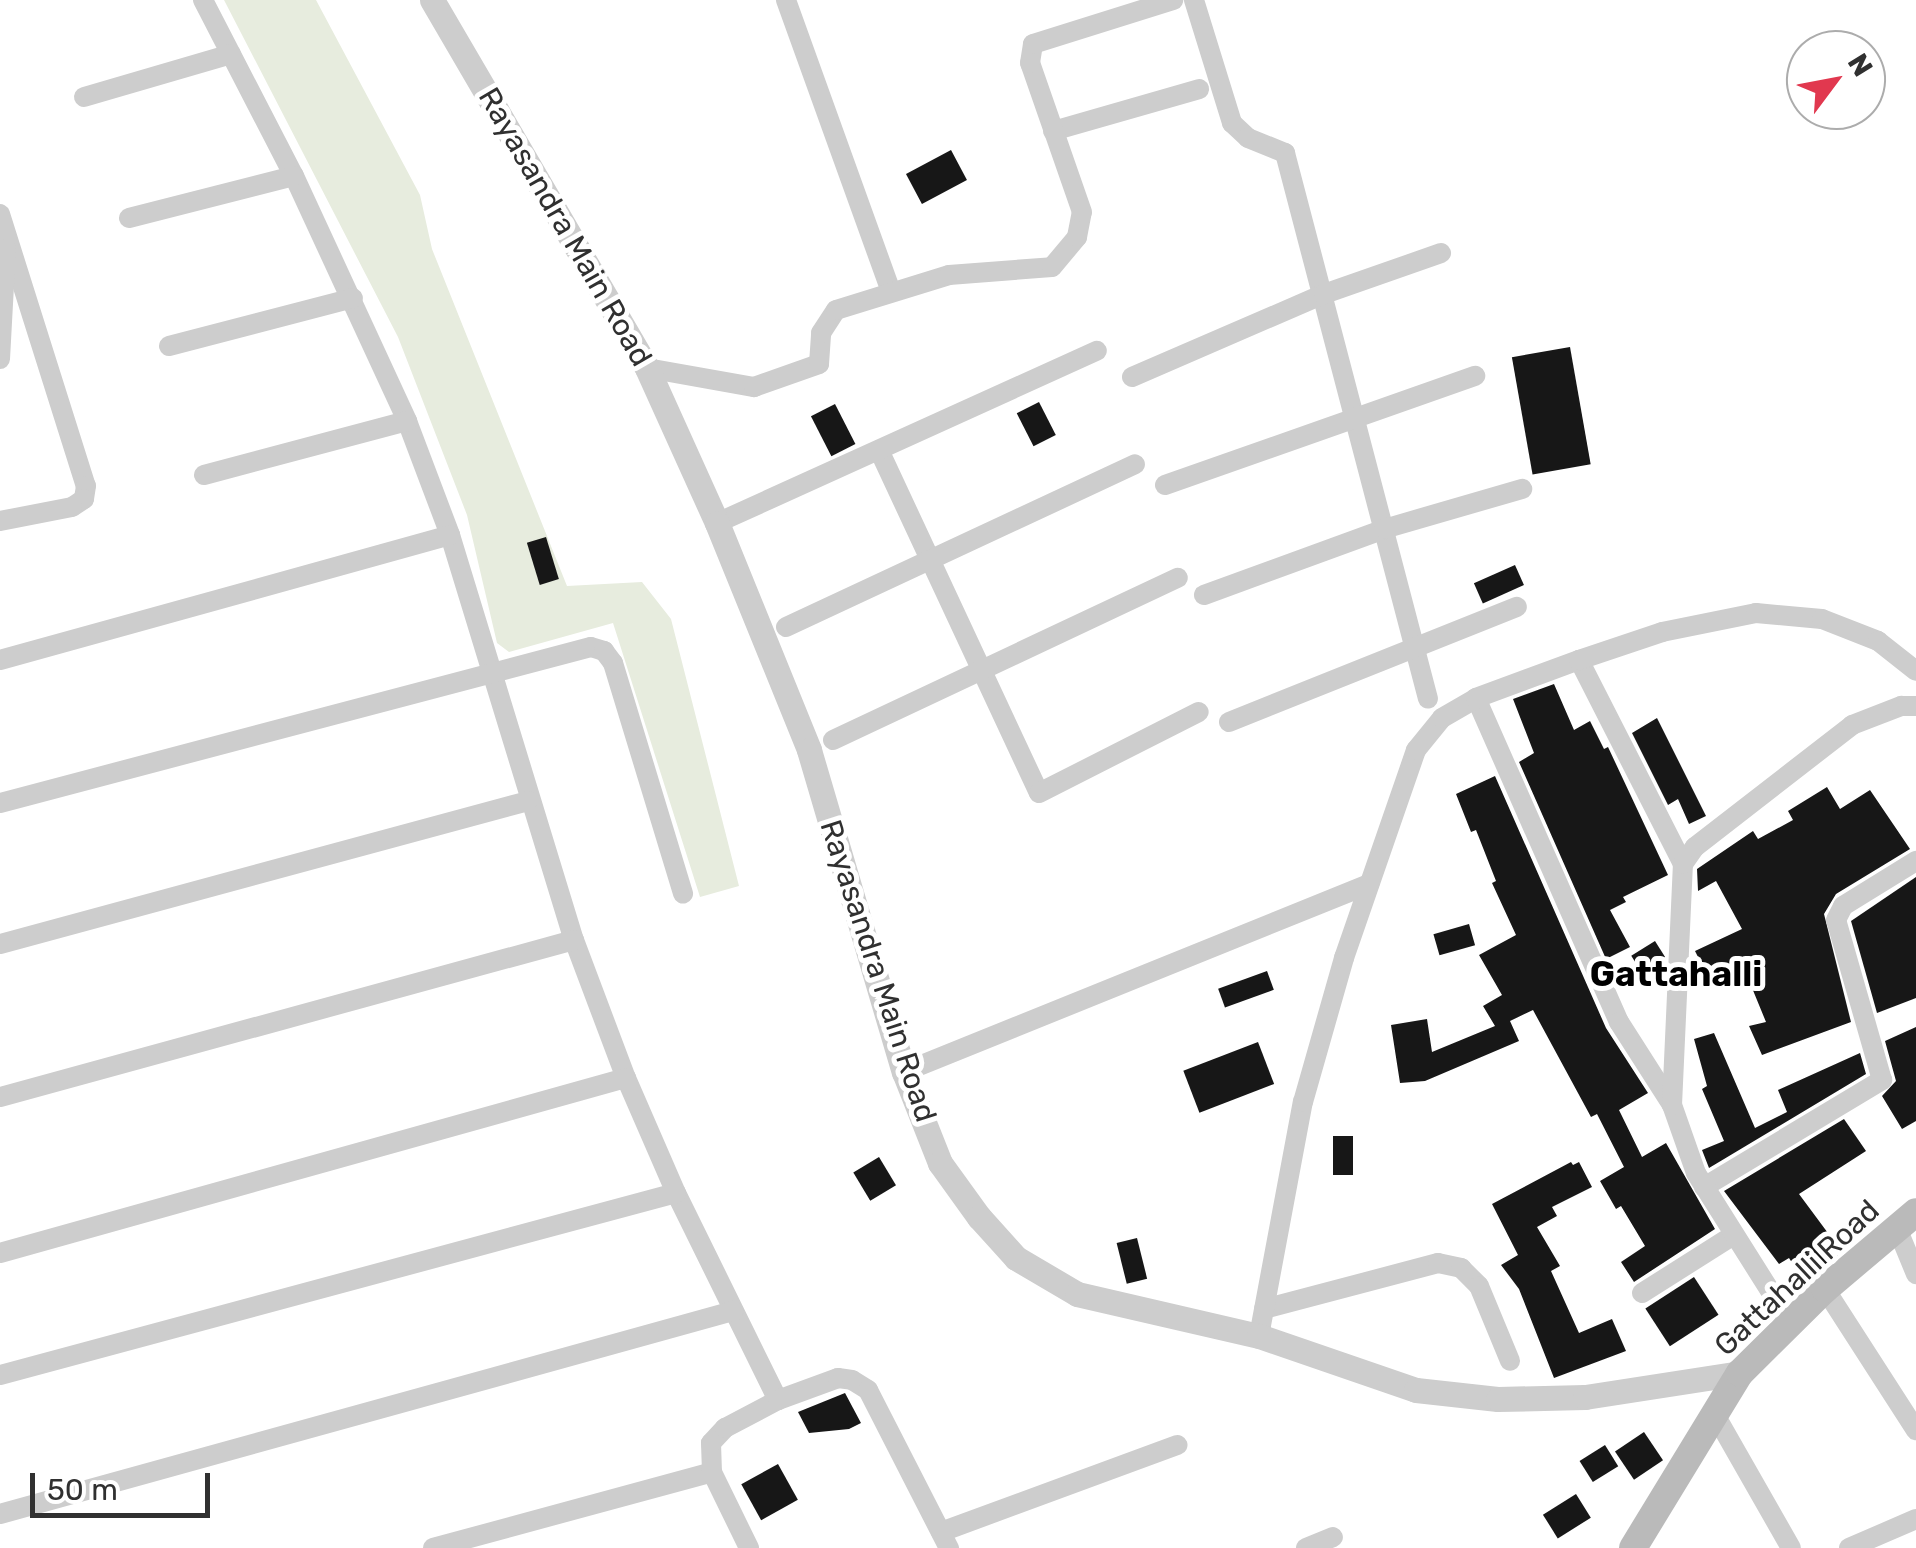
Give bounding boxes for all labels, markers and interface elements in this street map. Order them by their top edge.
north arrow [1786,30,1886,130]
text: N [1841,48,1879,82]
street label: Rayasandra Main Road [471,81,659,373]
street label: Rayasandra Main Road [812,815,944,1127]
district label: Gattahalli [1590,953,1762,995]
street label: Gattahalli Road [1707,1193,1887,1363]
scale bar [35,1453,215,1515]
text: 50 m [47,1472,118,1508]

